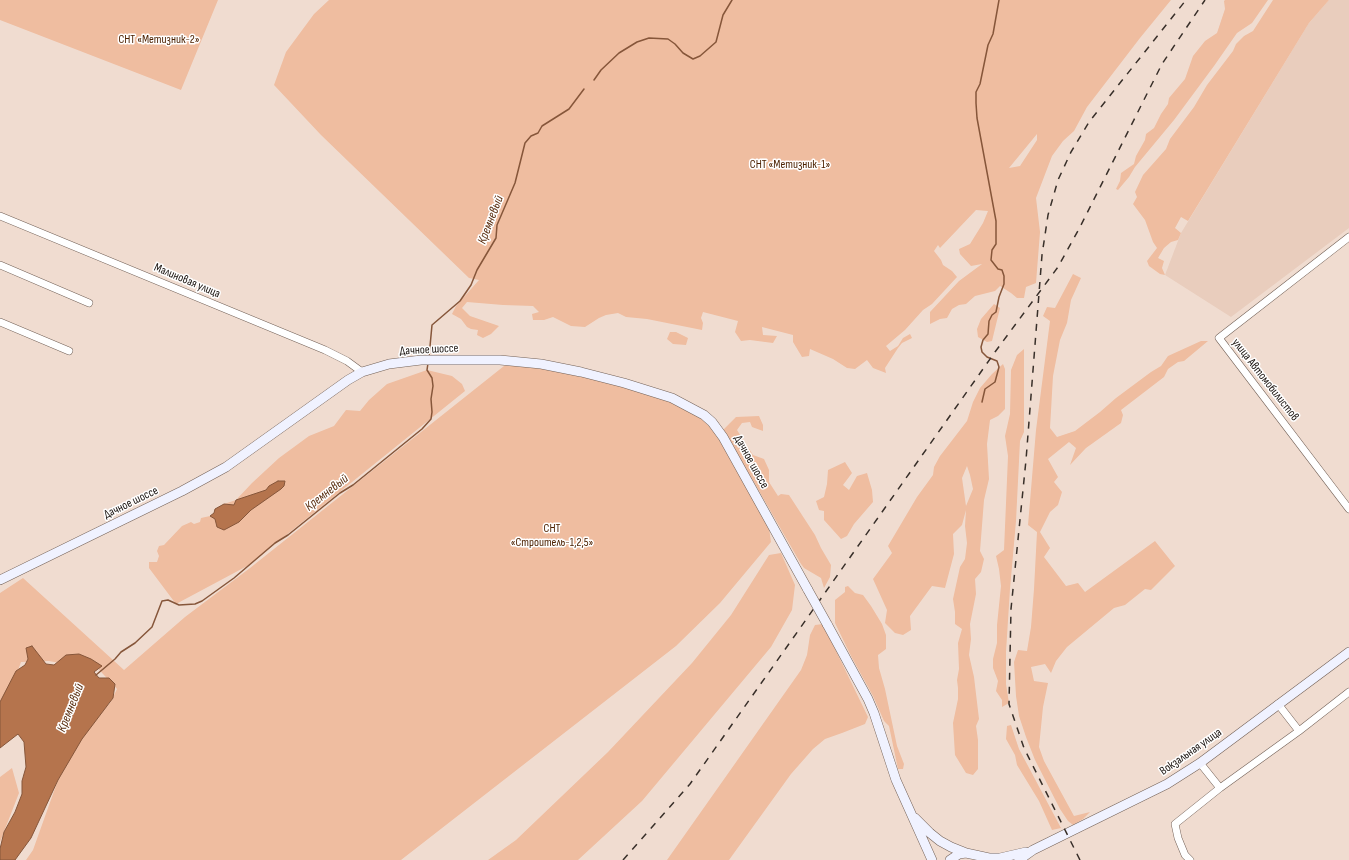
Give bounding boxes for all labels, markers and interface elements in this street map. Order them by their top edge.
park label: СНТ «Метизник-2» [118,33,200,47]
park label: СНТ «Метизник-1» [750,158,830,172]
water label: Кремневый [475,194,507,246]
street label: Малиновая улица [152,261,222,301]
street label: улица Автомобилистов [1228,336,1302,424]
street label: Дачное шоссе [399,341,459,359]
street label: Дачное шоссе [730,433,772,491]
water label: Кремневый [302,471,352,515]
street label: Дачное шоссе [101,484,161,522]
park label: СНТ «Строитель-1,2,5» [511,522,593,550]
water label: Кремневый [54,682,88,734]
street label: Вокзальная улица [1157,725,1225,779]

